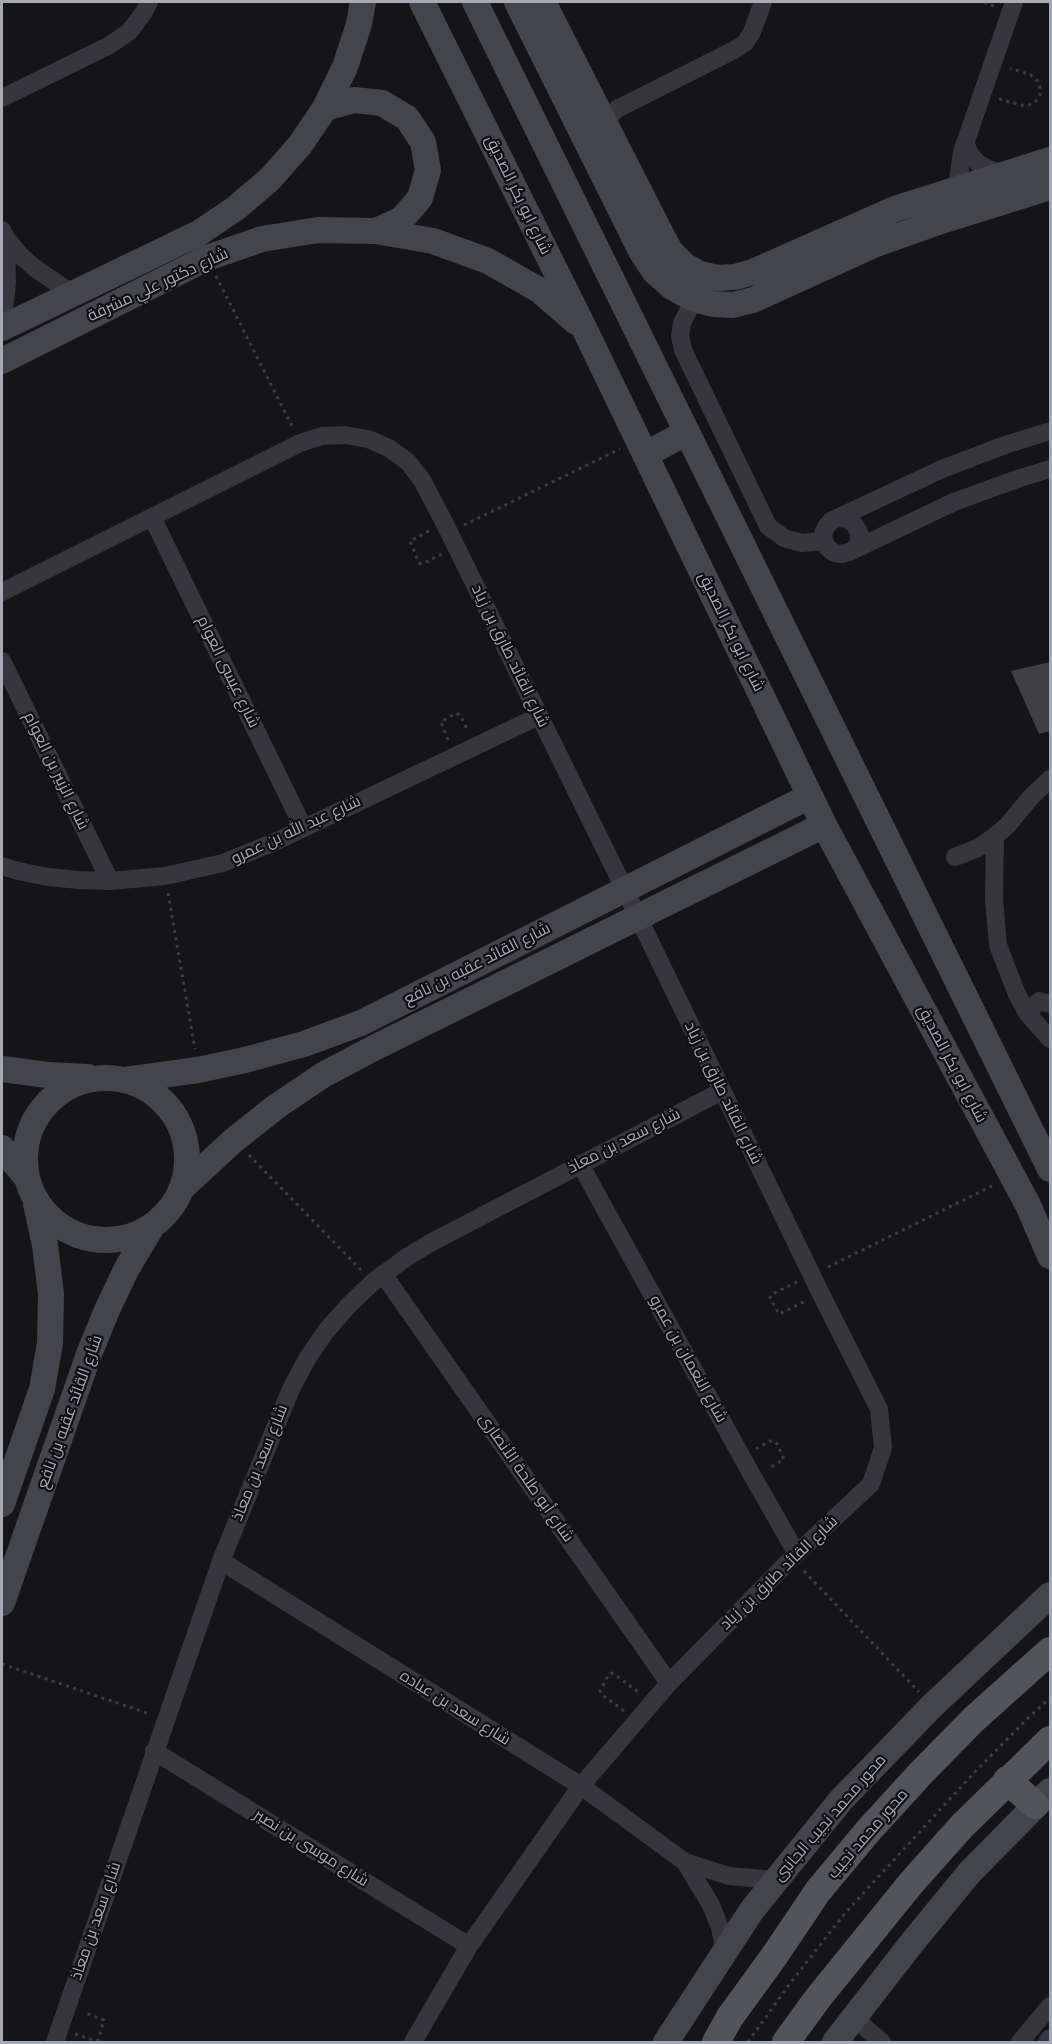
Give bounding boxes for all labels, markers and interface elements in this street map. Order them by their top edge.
street label: شارع ابو بكر الصديق [481,132,555,258]
street label: شارع دكتور علي مشرفة [85,244,231,326]
street label: شارع ابو بكر الصديق [694,569,768,695]
street label: شارع القائد طارق بن زياد [467,582,553,730]
street label: شارع عيسى العوام [193,613,263,731]
street label: شارع الزبير بن العوام [19,709,93,833]
street label: شارع عبد الله بن عمرو [228,792,364,868]
street label: شارع القائد عقبه بن نافع [400,919,554,1009]
street label: شارع ابو بكر الصديق [913,1002,991,1126]
street label: شارع القائد طارق بن زياد [680,1019,766,1167]
street label: شارع سعد بن معاذ [564,1104,684,1178]
street label: شارع النعمان بن عمرو [645,1292,731,1426]
street label: شارع القائد عقبه بن نافع [33,1333,107,1491]
street label: شارع سعد بن معاذ [228,1402,292,1524]
street label: شارع أبو طلحة الأنصارى [474,1410,578,1546]
street label: شارع القائد طارق بن زياد [716,1512,842,1634]
street label: شارع سعد بن عباده [396,1666,514,1750]
street label: محور محمد نجيب الجانبى [770,1751,890,1885]
street label: محور محمد نجيب [824,1785,912,1883]
street label: شارع موسى بن نصير [250,1805,372,1891]
street label: شارع سعد بن معاذ [67,1859,125,1983]

